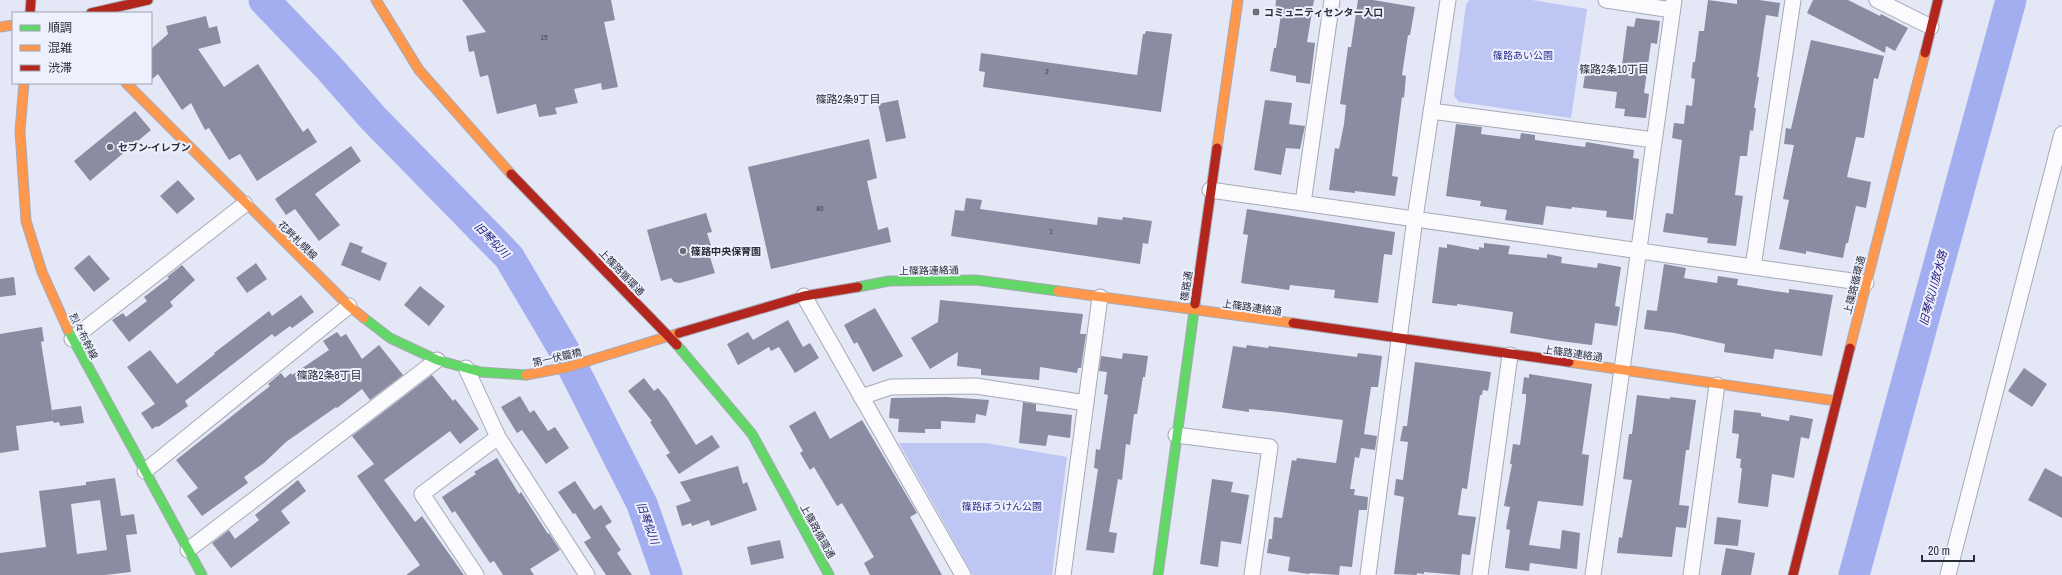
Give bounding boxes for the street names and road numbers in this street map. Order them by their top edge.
street label: 花畔札幌線 [275,218,320,262]
street label: 上篠路循環通 [596,246,647,298]
street label: 上篠路循環通 [1841,254,1868,316]
street label: 上篠路連絡通 [899,263,959,278]
street label: 篠路通 [1178,270,1195,302]
street label: 上篠路連絡通 [1221,297,1283,318]
street label: 烈々布幹線 [66,311,101,361]
street label: 上篠路連絡通 [1542,343,1604,364]
street label: 第一伏籠橋 [531,346,583,369]
street label: 上篠路循環通 [797,502,838,561]

